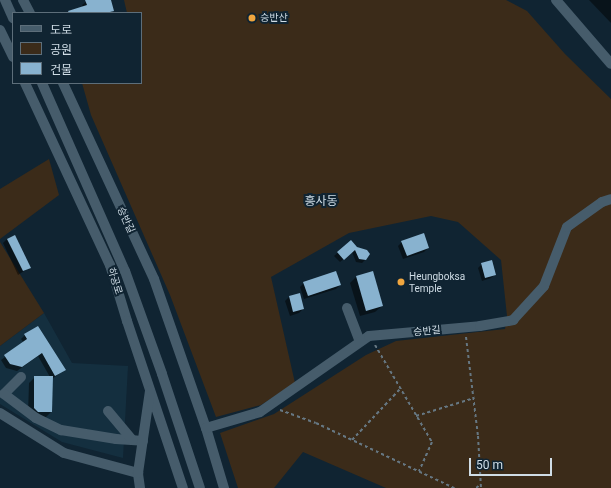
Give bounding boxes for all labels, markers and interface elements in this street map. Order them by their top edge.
legend [12,12,142,84]
place label: 승반산 [260,12,288,24]
marker: 승반산 [247,13,257,23]
text: 도로 [50,23,72,37]
text: 공원 [50,43,72,57]
text: 건물 [50,63,72,77]
district label: 흥사동 [304,195,338,209]
street label: 승반길 [115,205,137,235]
street label: 하공로 [105,266,125,296]
place label: Heungboksa Temple [409,270,465,294]
marker: Heungboksa Temple [396,277,406,287]
street label: 승반길 [413,324,441,338]
scale bar [471,450,554,476]
text: 50 m [476,458,503,472]

